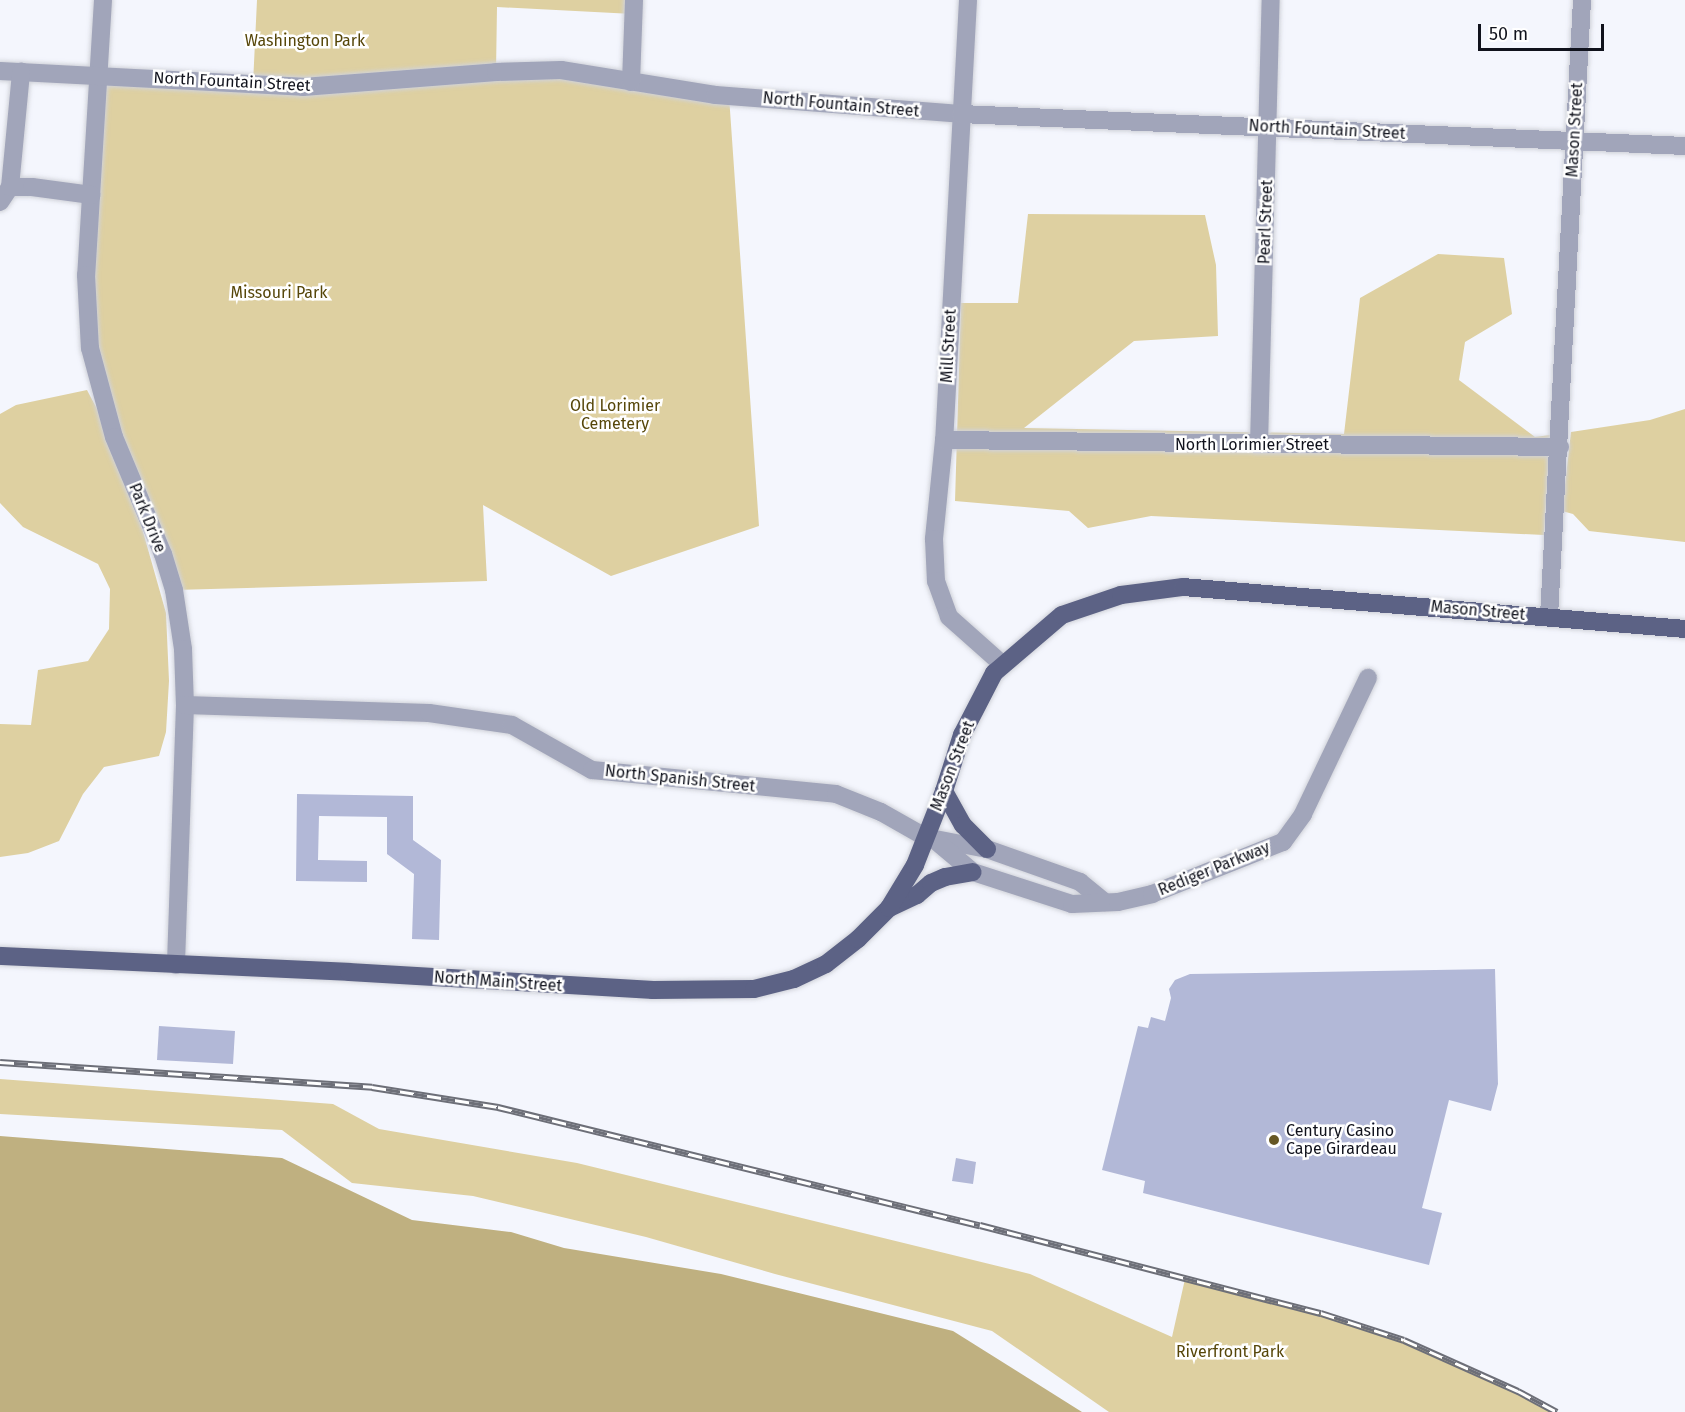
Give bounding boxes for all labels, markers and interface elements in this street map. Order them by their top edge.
scale bar [1481,12,1607,50]
text: 50 m [1489,23,1528,45]
park label: Washington Park [245,31,365,51]
street label: North Fountain Street [153,68,311,96]
street label: Mason Street [1563,82,1587,178]
street label: North Fountain Street [762,89,920,121]
street label: North Fountain Street [1248,116,1406,144]
street label: Pearl Street [1255,179,1277,265]
park label: Missouri Park [231,283,327,303]
street label: Mill Street [937,309,961,383]
park label: Old Lorimier Cemetery [570,396,660,434]
street label: North Lorimier Street [1175,435,1329,455]
street label: Park Drive [124,480,170,556]
street label: Mason Street [1430,597,1526,625]
street label: Mason Street [927,718,979,814]
street label: North Spanish Street [604,762,756,796]
street label: Rediger Parkway [1155,838,1273,900]
street label: North Main Street [433,968,563,996]
place label: Century Casino Cape Girardeau [1286,1121,1397,1159]
marker: Century Casino Cape Girardeau [1267,1133,1281,1147]
park label: Riverfront Park [1176,1342,1284,1362]

